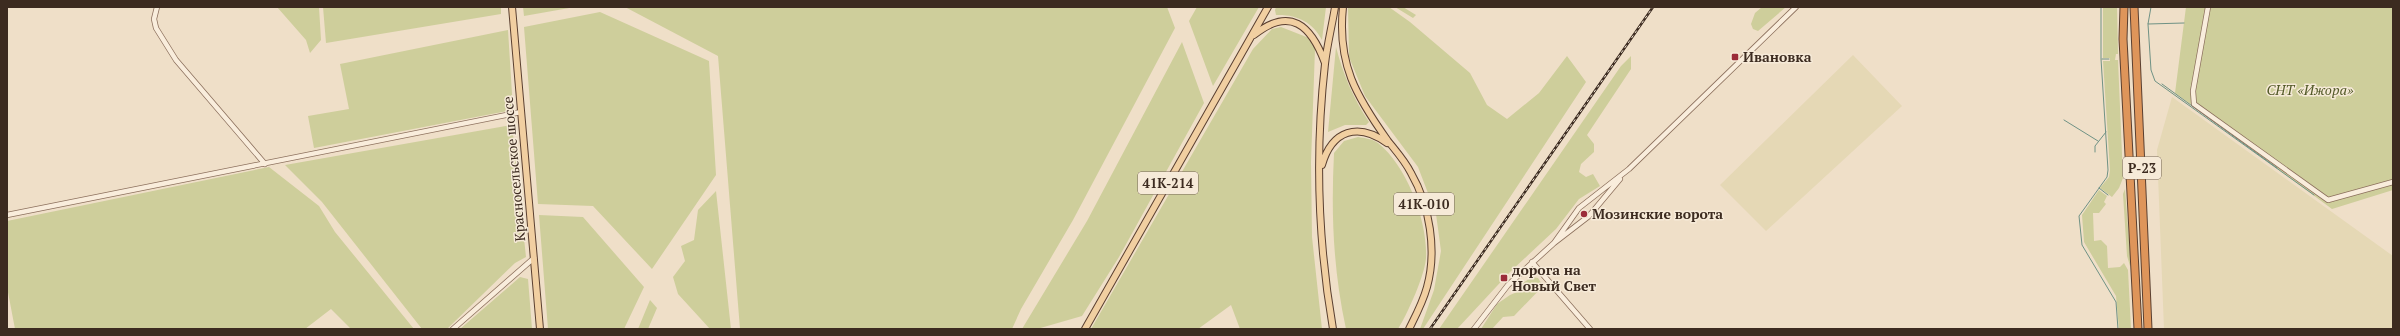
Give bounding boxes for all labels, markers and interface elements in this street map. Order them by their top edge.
place label: Ивановка [1743,47,1812,66]
marker: Ивановка [1730,52,1740,62]
park label: СНТ «Ижора» [2266,80,2354,99]
street label: Красносельское шоссе [498,96,529,242]
road number: Р-23 [2123,157,2161,179]
road number: 41К-214 [1138,172,1198,194]
road number: 41К-010 [1394,193,1454,215]
place label: Мозинские ворота [1592,204,1723,223]
marker: Мозинские ворота [1579,209,1589,219]
place label: дорога на Новый Свет [1512,260,1597,295]
marker: дорога на Новый Свет [1499,273,1509,283]

